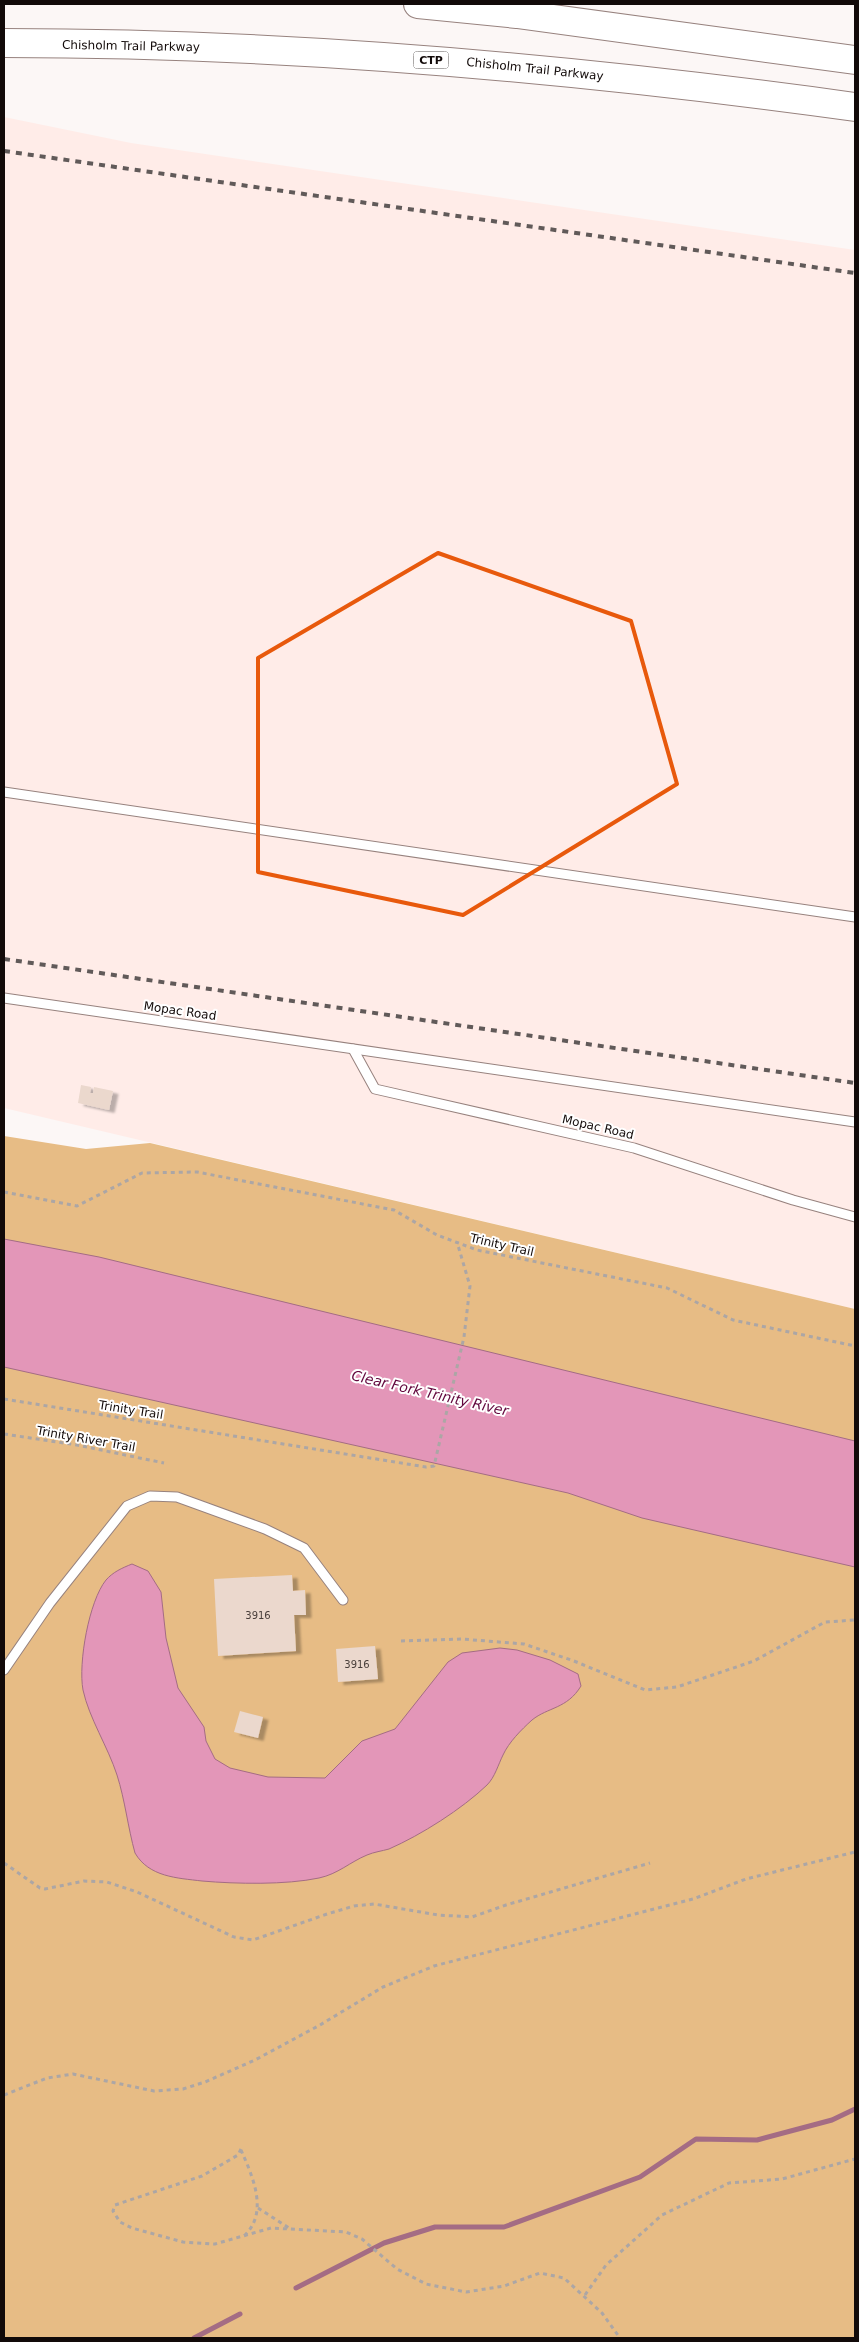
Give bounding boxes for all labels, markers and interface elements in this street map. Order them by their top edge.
street label: Chisholm Trail Parkway [62,38,200,54]
road number: CTP [414,52,448,68]
street label: Chisholm Trail Parkway [466,55,604,83]
street label: Mopac Road [143,999,217,1023]
street label: Mopac Road [561,1112,635,1142]
street label: Trinity Trail [468,1231,535,1259]
water label: Clear Fork Trinity River [350,1367,511,1419]
street label: Trinity Trail [97,1398,164,1422]
street label: Trinity River Trail [35,1423,136,1455]
house number: 3916 [245,1610,271,1621]
house number: 3916 [344,1659,370,1670]

